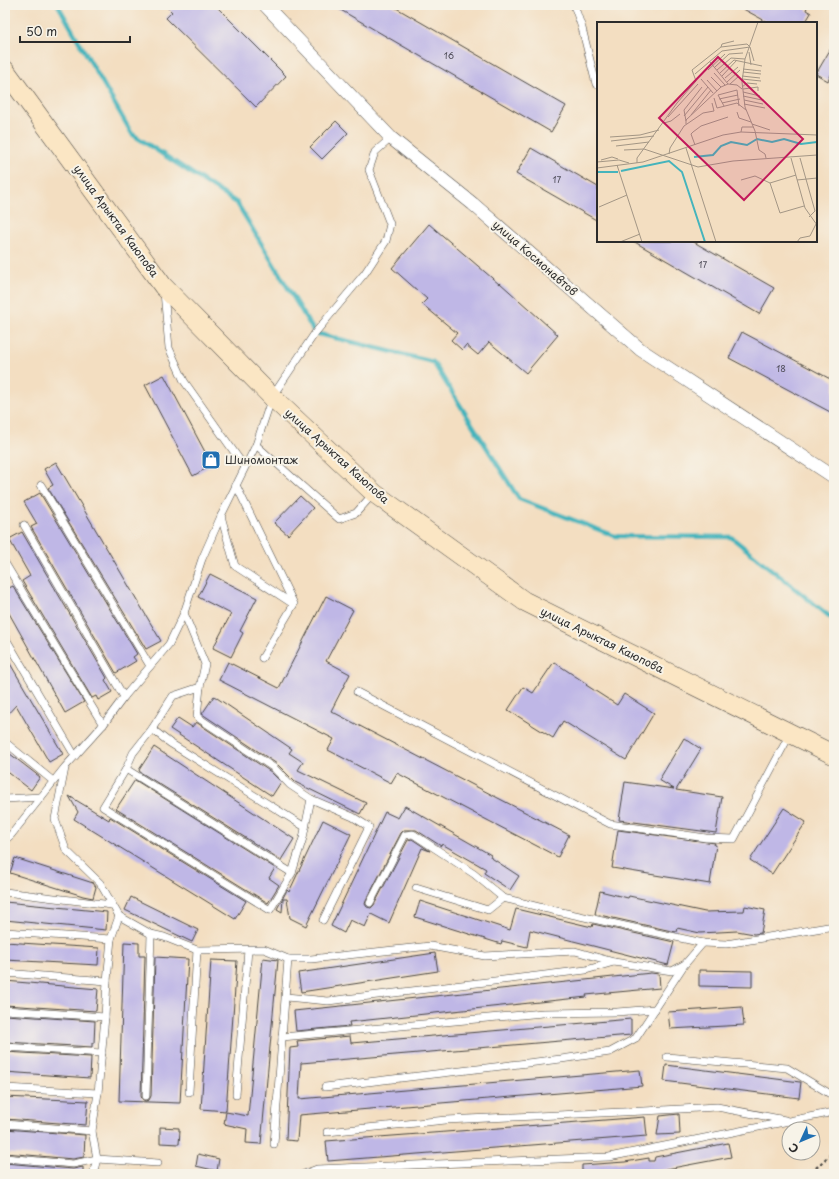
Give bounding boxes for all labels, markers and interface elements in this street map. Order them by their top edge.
scale bar [20,18,130,44]
text: 50 m [26,22,57,40]
inset map [597,22,817,242]
house number: 16 [444,48,454,62]
street label: улица Арыктая Каюпова [70,161,163,281]
house number: 17 [553,172,562,186]
street label: улица Космонавтов [489,216,582,299]
house number: 17 [699,257,708,271]
house number: 18 [776,361,786,375]
street label: улица Арыктая Каюпова [281,404,393,507]
shop icon: Шиномонтаж [200,449,222,471]
place label: Шиномонтаж [225,451,298,468]
street label: улица Арыктая Каюпова [538,602,667,677]
north arrow [781,1121,821,1161]
text: С [784,1139,802,1157]

